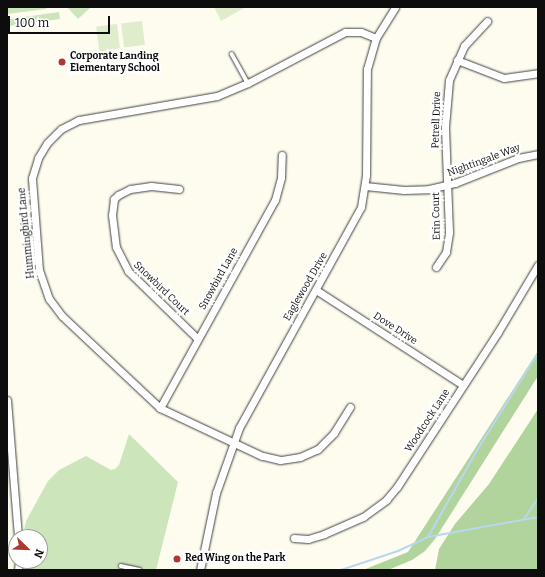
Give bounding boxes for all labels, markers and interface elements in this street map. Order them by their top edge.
scale bar [10,8,112,34]
text: 100 m [15,16,49,30]
place label: Corporate Landing Elementary School [70,50,160,74]
marker: Corporate Landing Elementary School [57,57,67,67]
street label: Petrell Drive [430,91,444,149]
street label: Nightingale Way [446,142,522,180]
street label: Hummingbird Lane [16,187,38,279]
street label: Erin Court [431,192,443,240]
street label: Snowbird Lane [197,246,241,312]
street label: Eaglewood Drive [282,251,330,323]
street label: Snowbird Court [131,259,191,319]
street label: Dove Drive [371,310,419,348]
street label: Woodcock Lane [403,387,453,455]
north arrow [8,529,48,569]
text: N [31,547,46,560]
place label: Red Wing on the Park [185,553,285,565]
marker: Red Wing on the Park [172,554,182,564]

